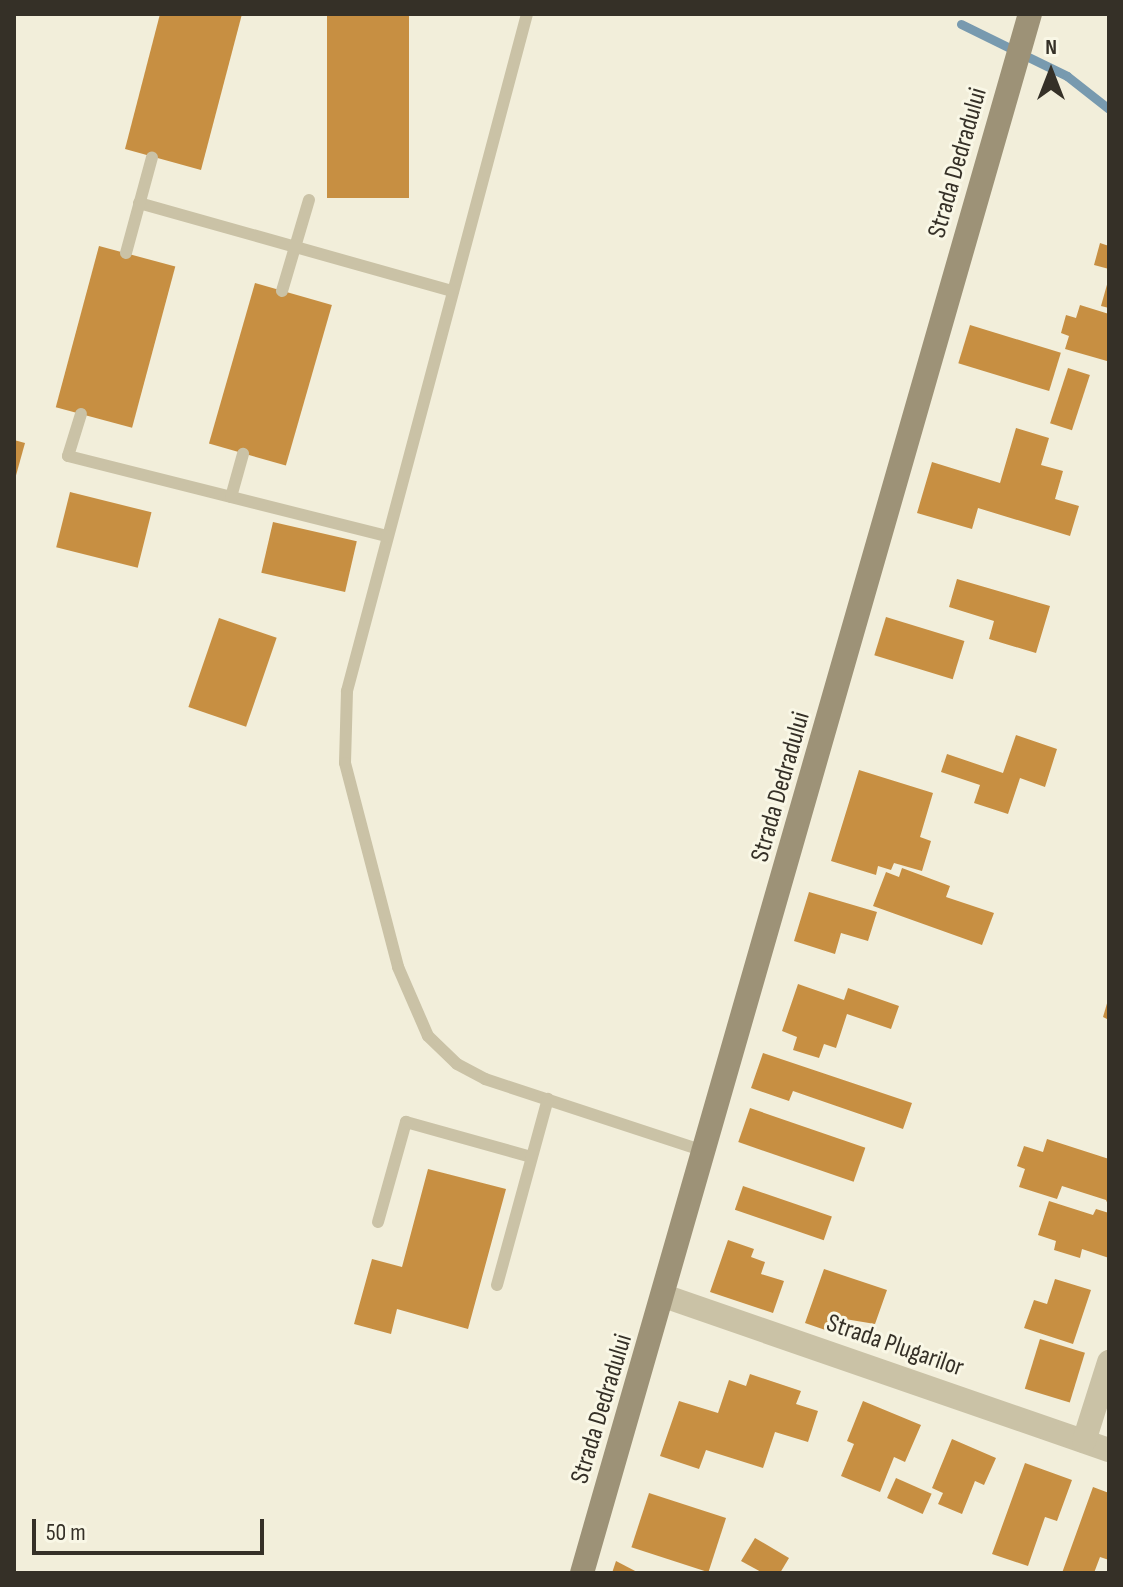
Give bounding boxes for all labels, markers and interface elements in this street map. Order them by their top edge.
north arrow [1011,32,1091,112]
text: N [1045,34,1057,61]
street label: Strada Dedradului [922,84,994,242]
street label: Strada Dedradului [745,708,817,866]
street label: Strada Plugarilor [822,1308,968,1384]
street label: Strada Dedradului [564,1331,640,1487]
scale bar [36,1503,268,1553]
text: 50 m [46,1518,86,1547]

